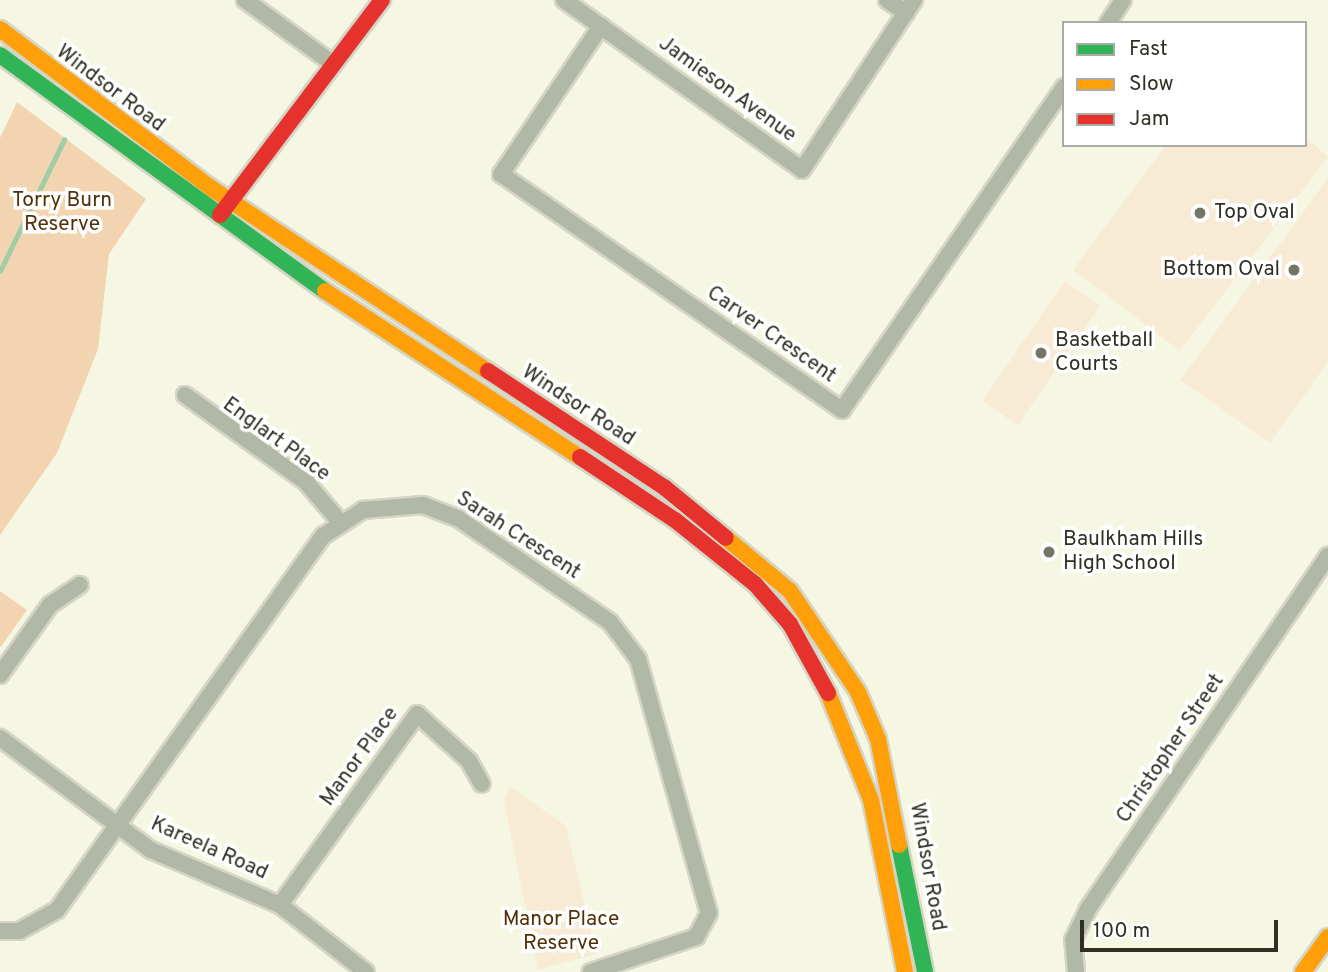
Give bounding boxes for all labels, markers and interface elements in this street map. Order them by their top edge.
legend [1062,21,1307,147]
street label: Jamieson Avenue [653,31,801,149]
text: Fast [1129,36,1168,63]
street label: Windsor Road [51,40,169,138]
text: Slow [1129,71,1174,98]
text: Jam [1129,106,1170,133]
park label: Torry Burn Reserve [12,188,112,238]
place label: Top Oval [1214,200,1295,226]
marker: Top Oval [1192,205,1208,221]
place label: Bottom Oval [1163,257,1280,283]
marker: Bottom Oval [1286,262,1302,278]
street label: Carver Crescent [701,281,841,389]
place label: Basketball Courts [1055,328,1153,378]
marker: Basketball Courts [1033,345,1049,361]
street label: Windsor Road [517,360,639,452]
street label: Englart Place [217,393,335,487]
street label: Sarah Crescent [451,486,585,586]
place label: Baulkham Hills High School [1063,527,1203,577]
marker: Baulkham Hills High School [1041,544,1057,560]
street label: Christopher Street [1112,670,1230,828]
street label: Manor Place [316,702,404,812]
street label: Windsor Road [903,801,951,933]
street label: Kareela Road [147,812,271,886]
scale bar [1083,906,1281,950]
park label: Manor Place Reserve [503,907,619,957]
text: 100 m [1093,918,1150,945]

